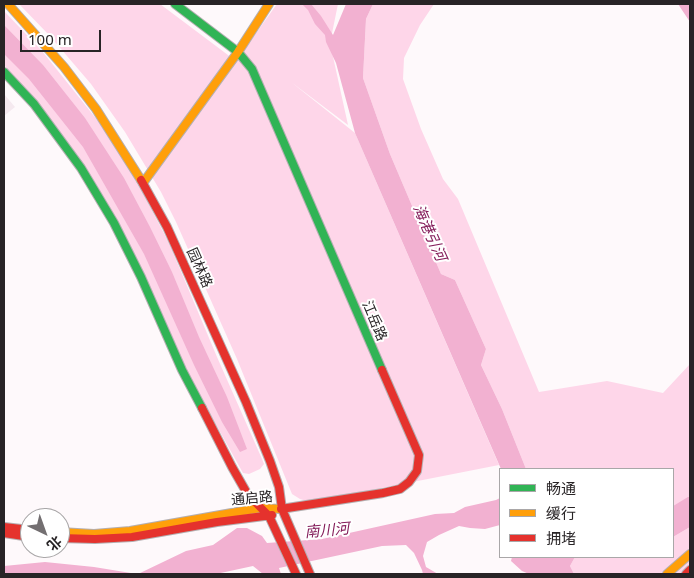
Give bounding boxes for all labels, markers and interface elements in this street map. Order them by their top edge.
scale bar [22,20,104,52]
text: 100 m [28,29,72,49]
water label: 海港引河 [409,202,449,264]
street label: 园林路 [183,245,215,291]
street label: 江岳路 [358,298,390,344]
legend [499,468,674,558]
text: 畅通 [546,478,576,498]
street label: 通启路 [230,489,274,509]
text: 缓行 [546,503,576,523]
north arrow [20,508,70,558]
water label: 南川河 [304,520,350,542]
text: 拥堵 [546,528,576,548]
text: 北 [43,532,66,556]

